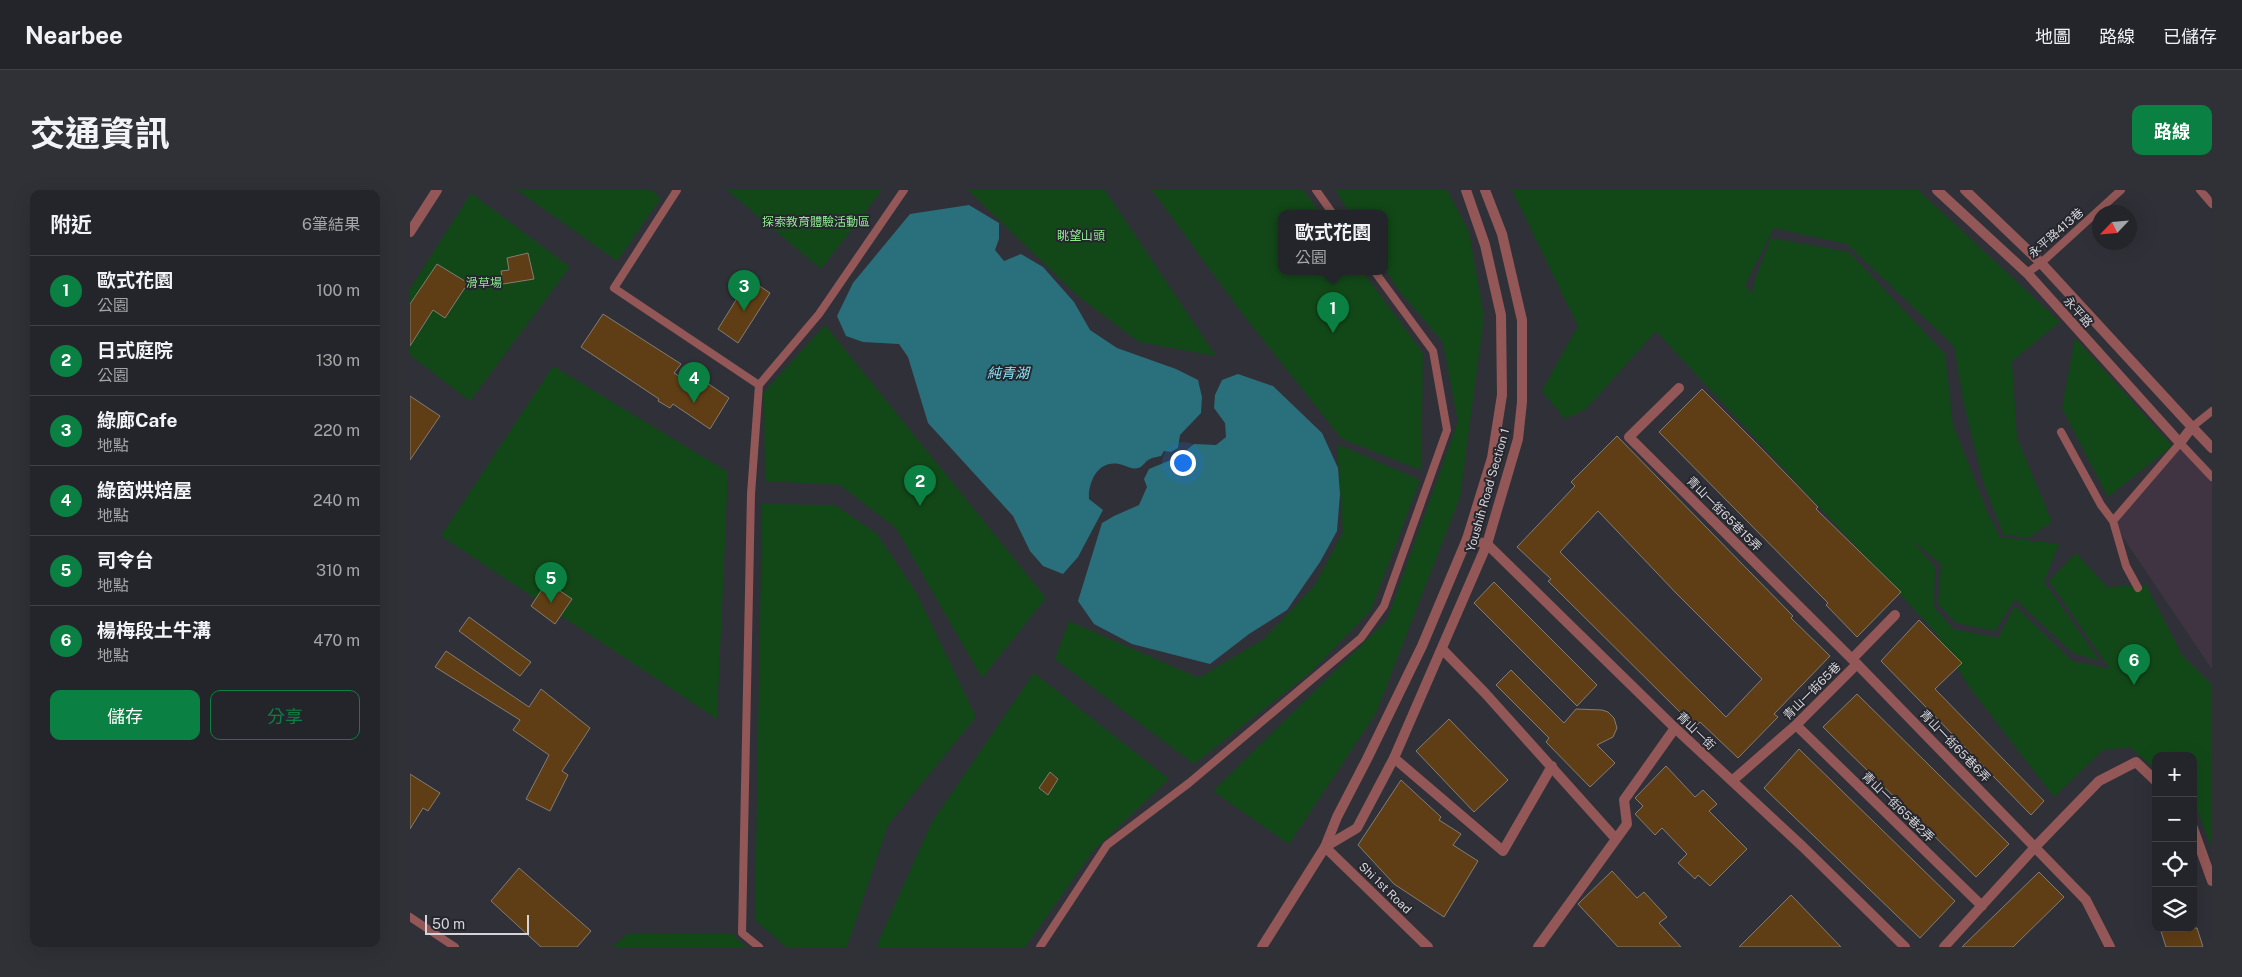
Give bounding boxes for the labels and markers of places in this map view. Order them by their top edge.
pin: 3 [728,270,760,311]
pin: 1 [1317,292,1349,333]
pin: 4 [678,362,710,403]
pin: 2 [904,465,936,506]
pin: 5 [535,562,567,603]
pin: 6 [2118,644,2150,685]

